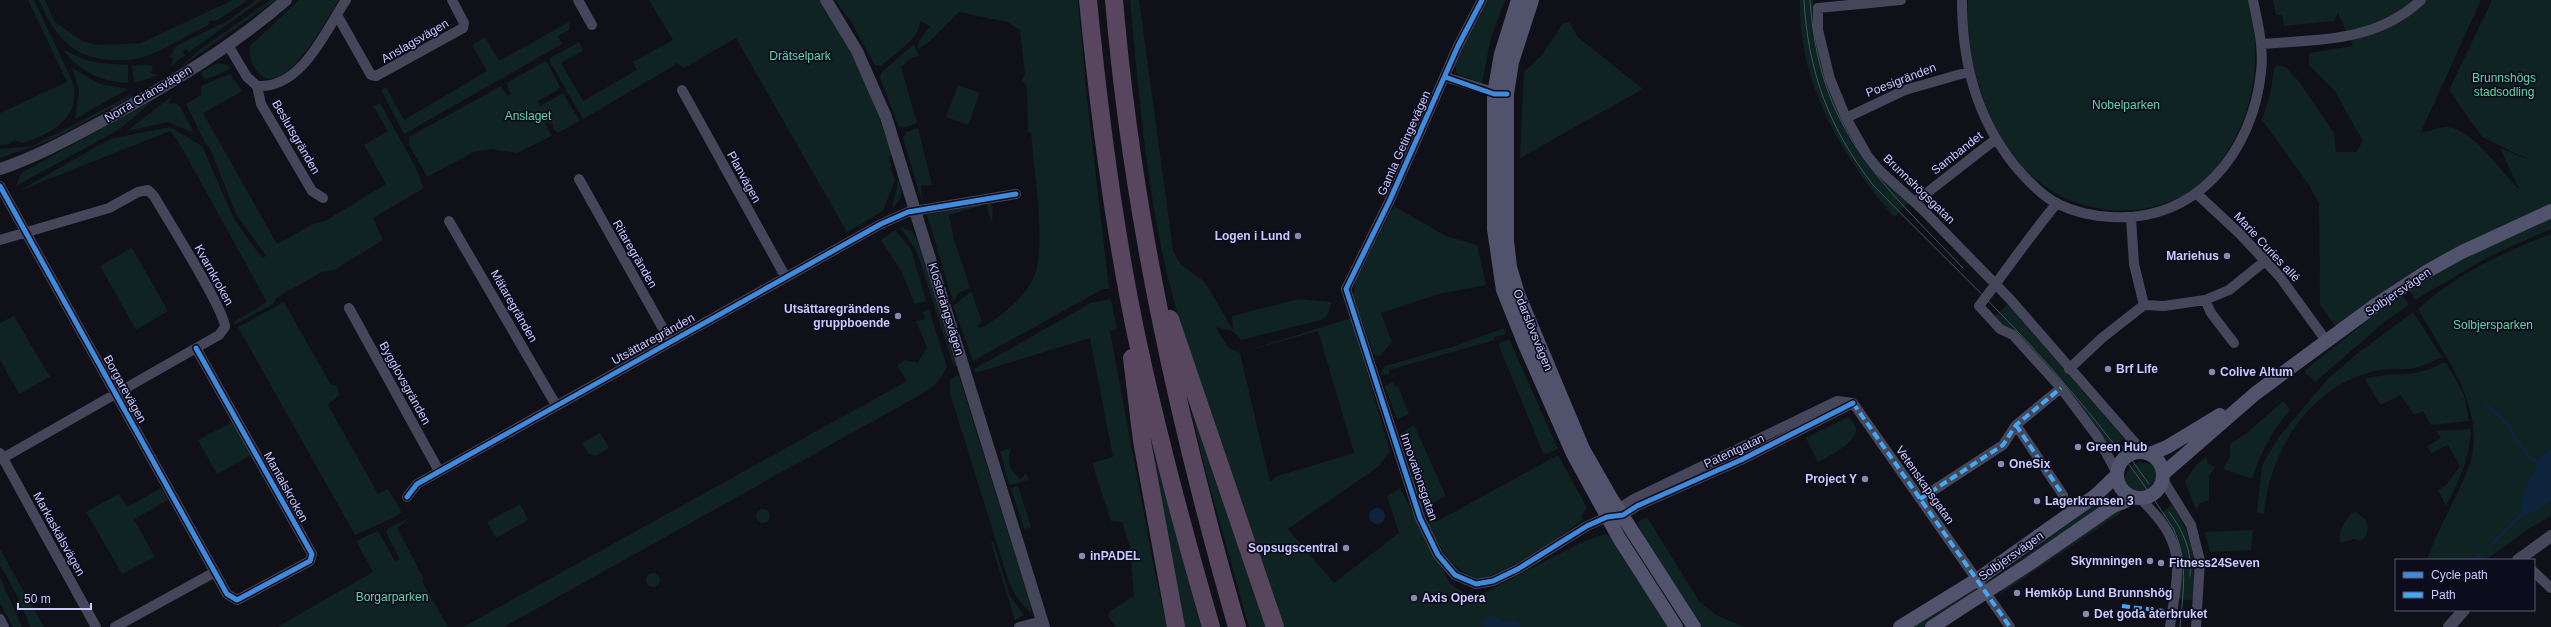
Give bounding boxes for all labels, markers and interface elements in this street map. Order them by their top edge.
street label: Anslagsvägen [379,16,451,66]
park label: Drätselpark [769,49,832,63]
street label: Poesigränden [1864,60,1938,100]
street label: Norra Gränsvägen [102,63,194,125]
park label: Brunnshögs stadsodling [2472,71,2536,99]
street label: Gamla Getingevägen [1375,88,1433,198]
street label: Beslutsgränden [269,97,323,177]
park label: Nobelparken [2092,98,2160,112]
park label: Anslaget [505,109,552,123]
street label: Sambandet [1929,128,1986,177]
street label: Planvägen [724,149,764,205]
street label: Brunnshögsgatan [1880,151,1958,227]
street label: Marie Curies allé [2231,209,2303,285]
street label: Ritaregränden [610,218,660,290]
place label: Logen i Lund [1215,229,1290,243]
marker: Logen i Lund [1293,231,1303,241]
street label: Kvarnkroken [192,242,236,308]
place label: Mariehus [2166,249,2219,263]
marker: Mariehus [2222,251,2232,261]
street label: Klosterängsvägen [925,261,967,357]
street label: Solbjersvägen [2363,265,2433,319]
street label: Mätaregränden [488,267,540,345]
street label: Odarslövsvägen [1510,287,1556,373]
place label: Utsättaregrändens gruppboende [784,302,890,330]
street label: Utsättaregränden [609,310,697,368]
marker: Utsättaregrändens gruppboende [893,311,903,321]
park label: Solbjersparken [2453,318,2533,332]
street label: Bygglovsgränden [376,339,434,427]
street label: Borgarevägen [101,353,149,425]
place label: Brf Life [2116,362,2158,376]
marker: Brf Life [2103,364,2113,374]
place label: Colive Altum [2220,365,2293,379]
marker: Colive Altum [2207,367,2217,377]
street label: Patentgatan [1702,431,1766,471]
street label: Innovationsgatan [1398,432,1440,522]
place label: Green Hub [2086,440,2147,454]
marker: Green Hub [2073,442,2083,452]
street label: Vetenskapsgatan [1893,443,1957,527]
street label: Mantalskroken [261,449,311,525]
place label: OneSix [2009,457,2051,471]
marker: OneSix [1996,459,2006,469]
place label: Project Y [1805,472,1857,486]
marker: Project Y [1860,474,1870,484]
street label: Markaskälsvägen [30,490,88,578]
place label: Lagerkransen 3 [2045,494,2134,508]
marker: Lagerkransen 3 [2032,496,2042,506]
street label: Solbjersvägen [1976,528,2046,584]
place label: Sopsugscentral [1248,541,1338,555]
marker: Sopsugscentral [1341,543,1351,553]
place label: inPADEL [1090,549,1140,563]
marker: inPADEL [1077,551,1087,561]
place label: Skymningen [2071,554,2142,568]
marker: Skymningen [2145,556,2155,566]
place label: Fitness24Seven [2169,556,2260,570]
marker: Fitness24Seven [2156,558,2166,568]
legend [2395,559,2535,611]
text: Cycle path [2431,568,2488,582]
scale bar [18,585,91,611]
place label: Hemköp Lund Brunnshög [2025,586,2172,600]
marker: Hemköp Lund Brunnshög [2012,588,2022,598]
text: Path [2431,588,2456,602]
park label: Borgarparken [356,590,428,604]
place label: Axis Opera [1422,591,1486,605]
text: 50 m [24,592,51,606]
marker: Axis Opera [1409,593,1419,603]
place label: Det goda återbruket [2094,607,2207,621]
marker: Det goda återbruket [2081,609,2091,619]

